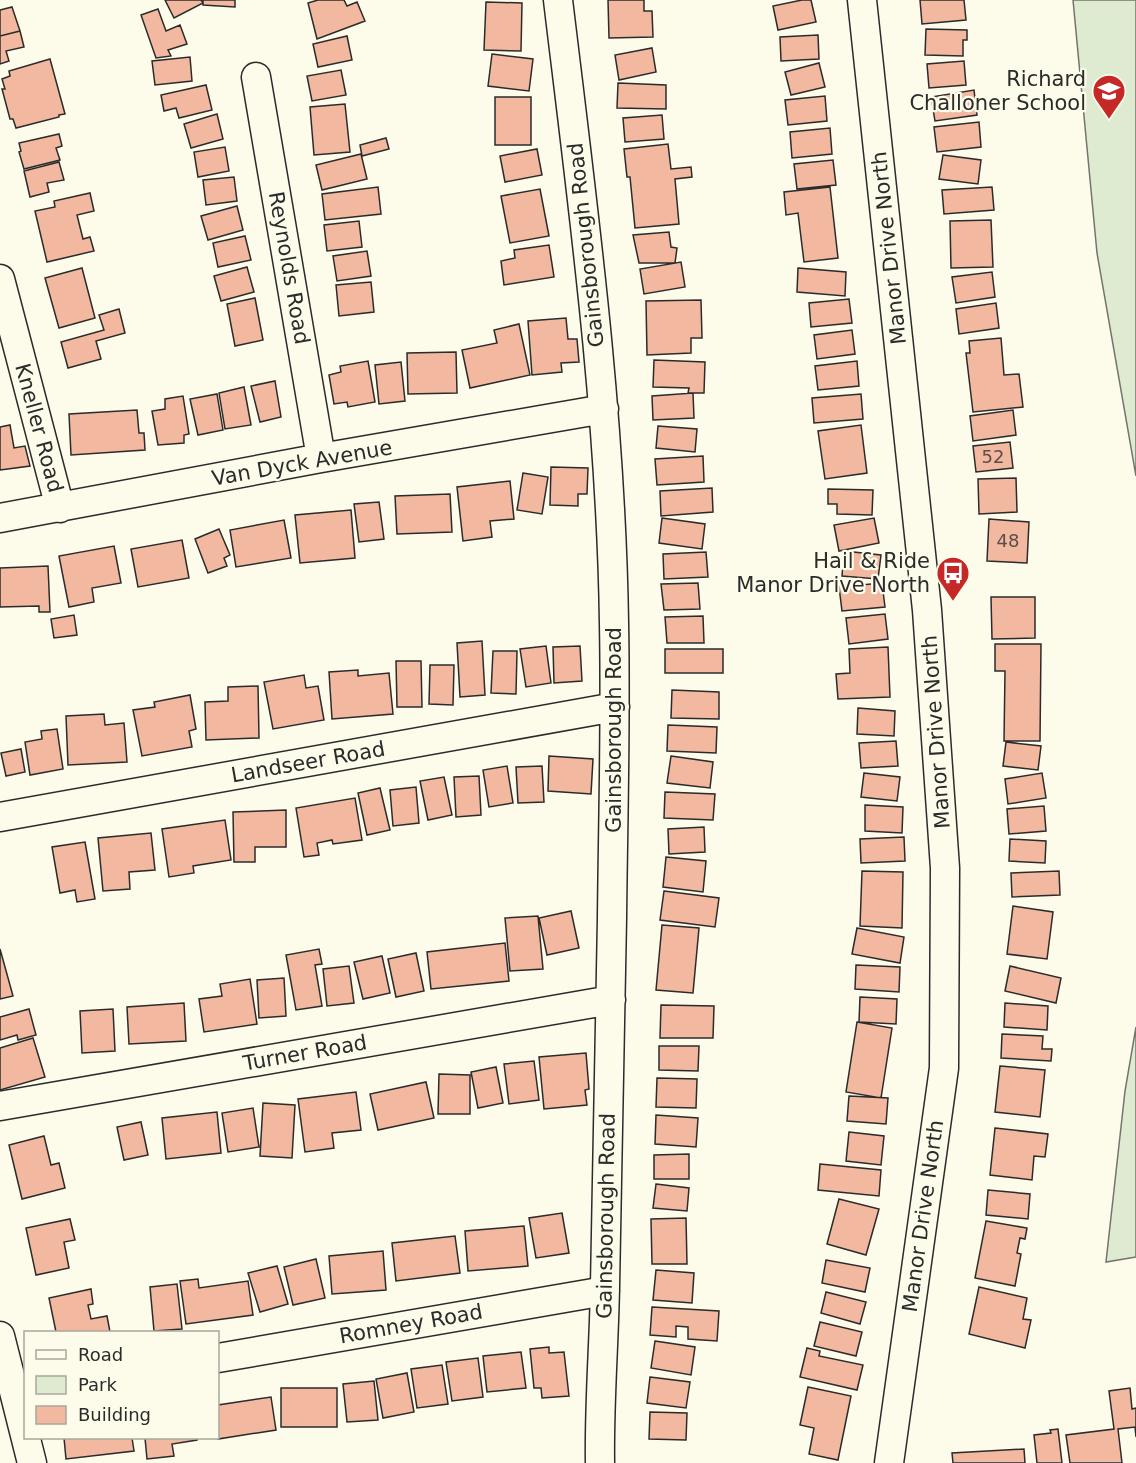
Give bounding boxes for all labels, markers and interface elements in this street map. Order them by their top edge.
place label: Richard Challoner School [909,67,1086,115]
school or university icon: Richard Challoner School [1091,73,1127,120]
street label: Gainsborough Road [563,141,609,349]
street label: Manor Drive North [867,150,911,346]
street label: Reynolds Road [264,190,314,346]
street label: Kneller Road [10,361,68,495]
street label: Van Dyck Avenue [210,435,394,491]
house number: 52 [982,446,1004,467]
house number: 48 [997,530,1019,551]
place label: Hail & Ride Manor Drive North [736,549,930,597]
bus stop icon: Hail & Ride Manor Drive North [935,555,971,602]
street label: Gainsborough Road [602,627,626,833]
street label: Manor Drive North [917,634,955,830]
street label: Landseer Road [229,737,387,787]
street label: Turner Road [240,1030,369,1076]
street label: Gainsborough Road [592,1113,620,1319]
street label: Manor Drive North [898,1118,948,1314]
street label: Romney Road [338,1300,484,1348]
legend [24,1331,219,1439]
text: Road [78,1344,123,1365]
text: Park [78,1374,117,1395]
text: Building [78,1404,151,1425]

